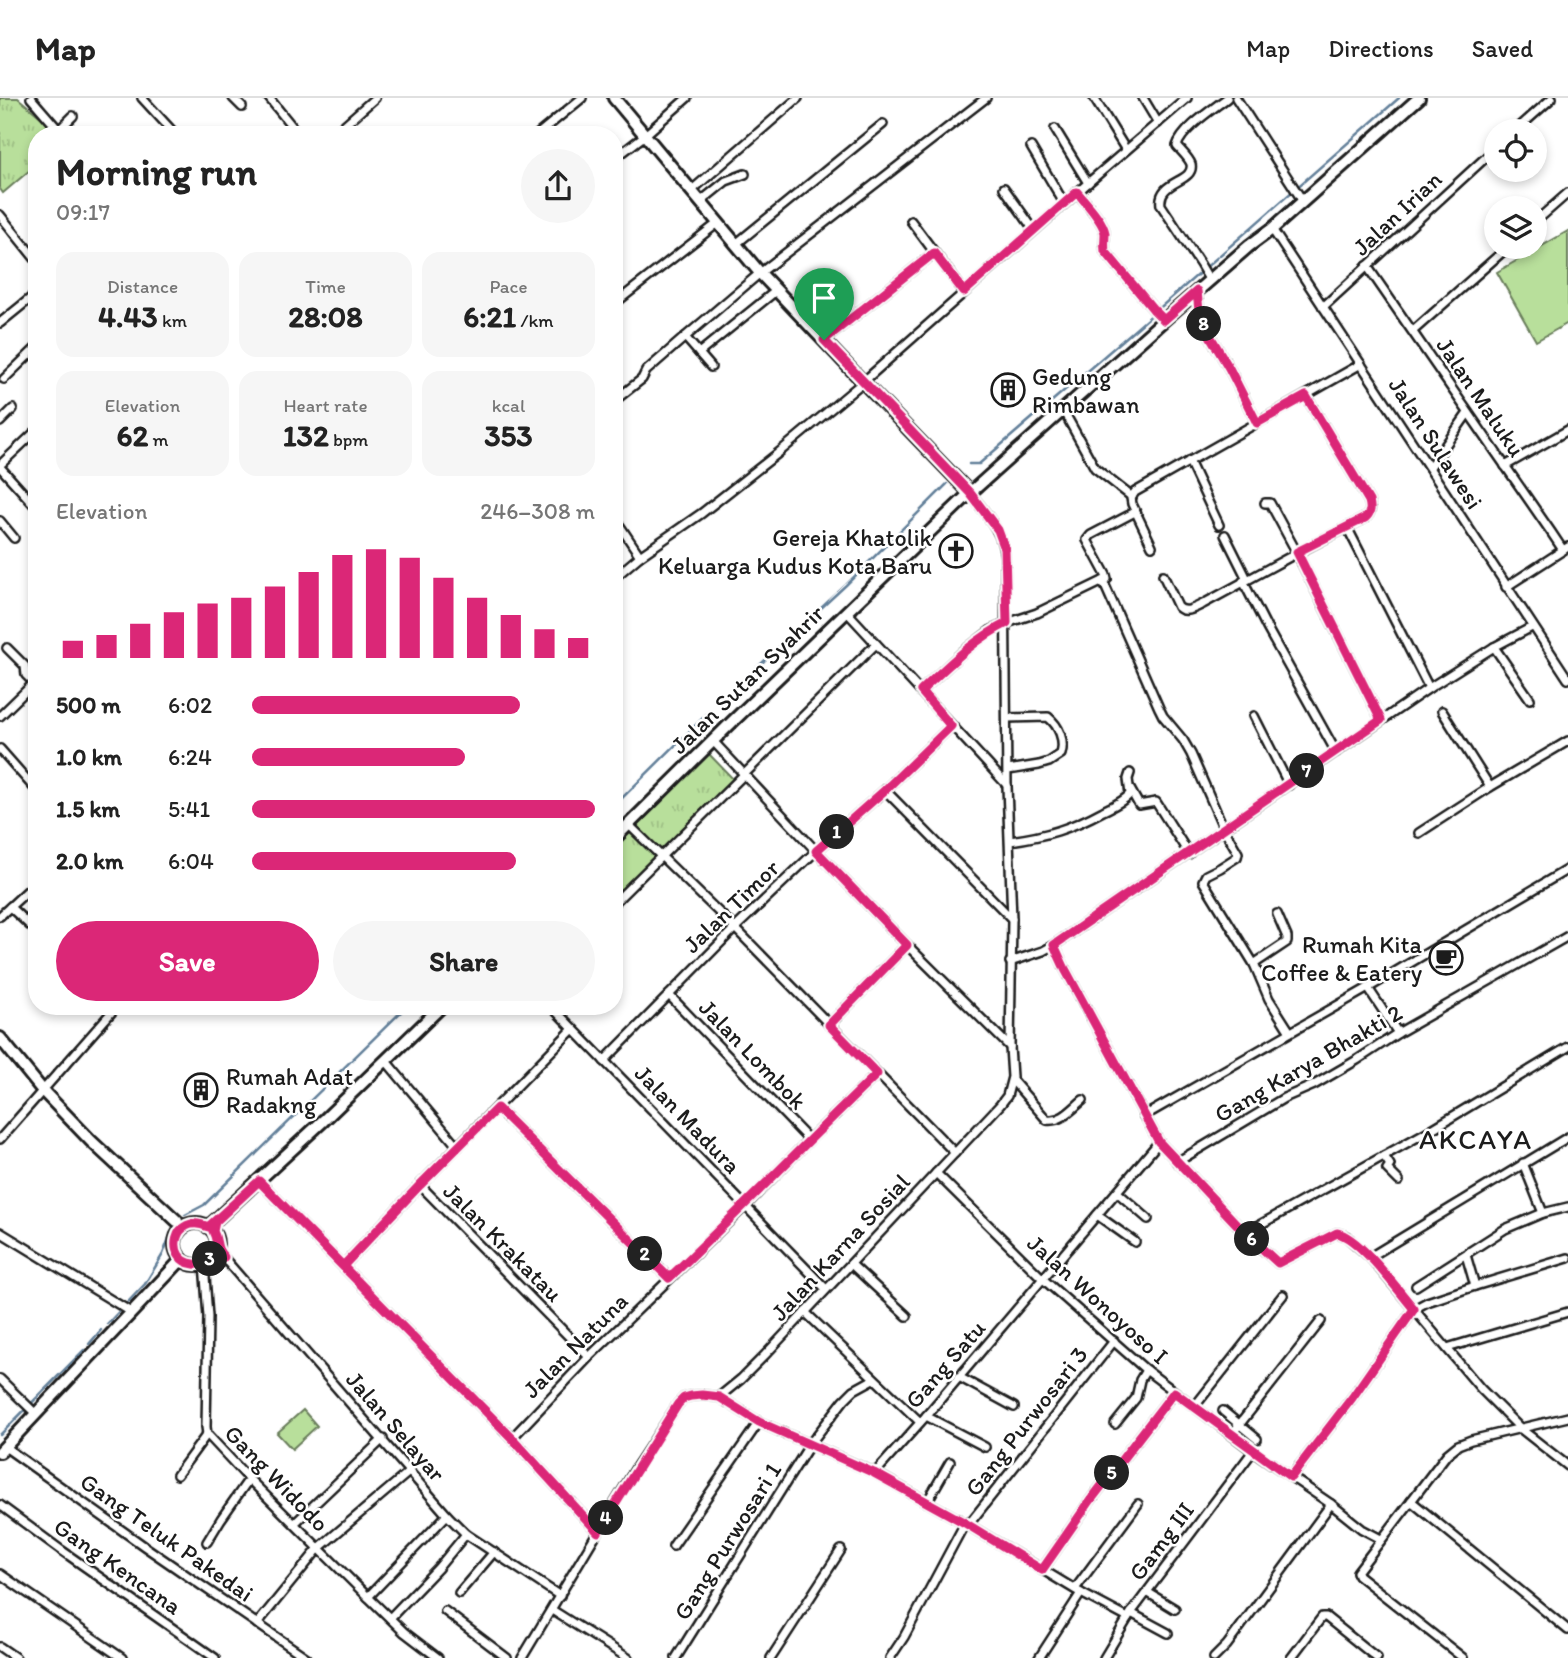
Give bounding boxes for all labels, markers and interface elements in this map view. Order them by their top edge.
text: Map [35,29,96,68]
text: Map [1246,34,1290,63]
text: Directions [1328,34,1434,63]
text: Saved [1472,34,1533,63]
map controls [1484,119,1547,259]
button: locate [1484,119,1547,182]
text: Morning run [56,149,257,195]
button: share [521,149,595,223]
street label: Jalan Irian [1346,164,1448,262]
button: layers [1484,196,1547,259]
text: 09:17 [56,198,110,226]
pin [794,268,854,340]
text: Distance [107,275,178,298]
text: Time [305,275,346,298]
text: Pace [489,275,528,298]
icon: arrive [805,279,843,317]
text: 4.43 [98,298,158,335]
text: 28:08 [288,298,363,335]
text: 6:21 [463,298,516,335]
pin: 8 [1186,306,1222,342]
text: km [158,309,187,332]
text: /km [516,309,554,332]
text: 8 [1198,312,1209,335]
street label: Jalan Maluku [1430,332,1532,462]
place label: Gedung Rimbawan [1032,362,1140,419]
building icon: Gedung Rimbawan [989,371,1027,409]
street label: Jalan Sulawesi [1383,372,1489,514]
text: Elevation [105,394,180,417]
text: Heart rate [283,394,368,417]
text: kcal [492,394,525,417]
text: 62 [117,417,148,454]
text: 132 [283,417,329,454]
text: 353 [484,417,533,454]
text: m [148,428,168,451]
text: bpm [329,428,368,451]
text: Elevation [56,497,147,525]
text: 246–308 m [480,497,595,525]
place label: Gereja Khatolik Keluarga Kudus Kota Baru [658,523,933,580]
church icon: Gereja Khatolik Keluarga Kudus Kota Baru [937,532,975,570]
street label: Jalan Sutan Syahrir [664,598,830,760]
text: 500 m [56,691,121,719]
text: 6:02 [168,691,212,719]
text: 1.0 km [56,743,122,771]
text: 6:24 [168,743,212,771]
pin: 7 [1290,754,1324,788]
text: 7 [1302,759,1311,782]
text: 1.5 km [56,795,120,823]
text: 5:41 [168,795,210,823]
pin: 1 [820,814,854,850]
text: 1 [832,820,841,843]
text: 2.0 km [56,847,124,875]
text: 6:04 [168,847,214,875]
street label: Jalan Timor [677,853,785,959]
button: Save [56,921,319,1001]
button: Share [333,921,595,1001]
place label: Rumah Kita Coffee & Eatery [1261,930,1423,987]
cafe icon: Rumah Kita Coffee & Eatery [1427,939,1465,977]
street label: Jalan Lombok [693,993,813,1115]
street label: Gang Karya Bhakti 2 [1209,997,1407,1129]
street label: Jalan Madura [629,1059,747,1180]
place label: Rumah Adat Radakng [226,1062,353,1119]
building icon: Rumah Adat Radakng [182,1071,220,1109]
district label: AKCAYA [1419,1122,1533,1156]
street label: Jalan Karna Sosial [764,1167,916,1327]
street label: Jalan Krakatau [437,1176,569,1308]
pin: 6 [1234,1222,1270,1256]
text: 6 [1246,1227,1257,1250]
street label: Jalan Wonoyoso I [1021,1228,1175,1370]
pin: 2 [628,1236,662,1272]
pin: 3 [192,1242,228,1276]
text: 2 [640,1242,650,1265]
text: 3 [204,1247,215,1270]
street label: Jalan Natuna [516,1286,634,1404]
street label: Gang Satu [899,1314,991,1414]
street label: Gang Purwosari 3 [958,1340,1094,1502]
street label: Jalan Selayar [340,1365,452,1487]
street label: Gang Widodo [219,1418,335,1538]
pin: 5 [1094,1456,1130,1490]
street label: Gang Purwosari 1 [667,1457,787,1625]
text: 5 [1107,1461,1116,1484]
street label: Gang Teluk Pakedai [75,1466,259,1608]
street label: Gamg III [1122,1496,1200,1586]
pin: 4 [588,1500,624,1536]
text: 4 [600,1506,611,1529]
street label: Gang Kencana [49,1511,188,1621]

